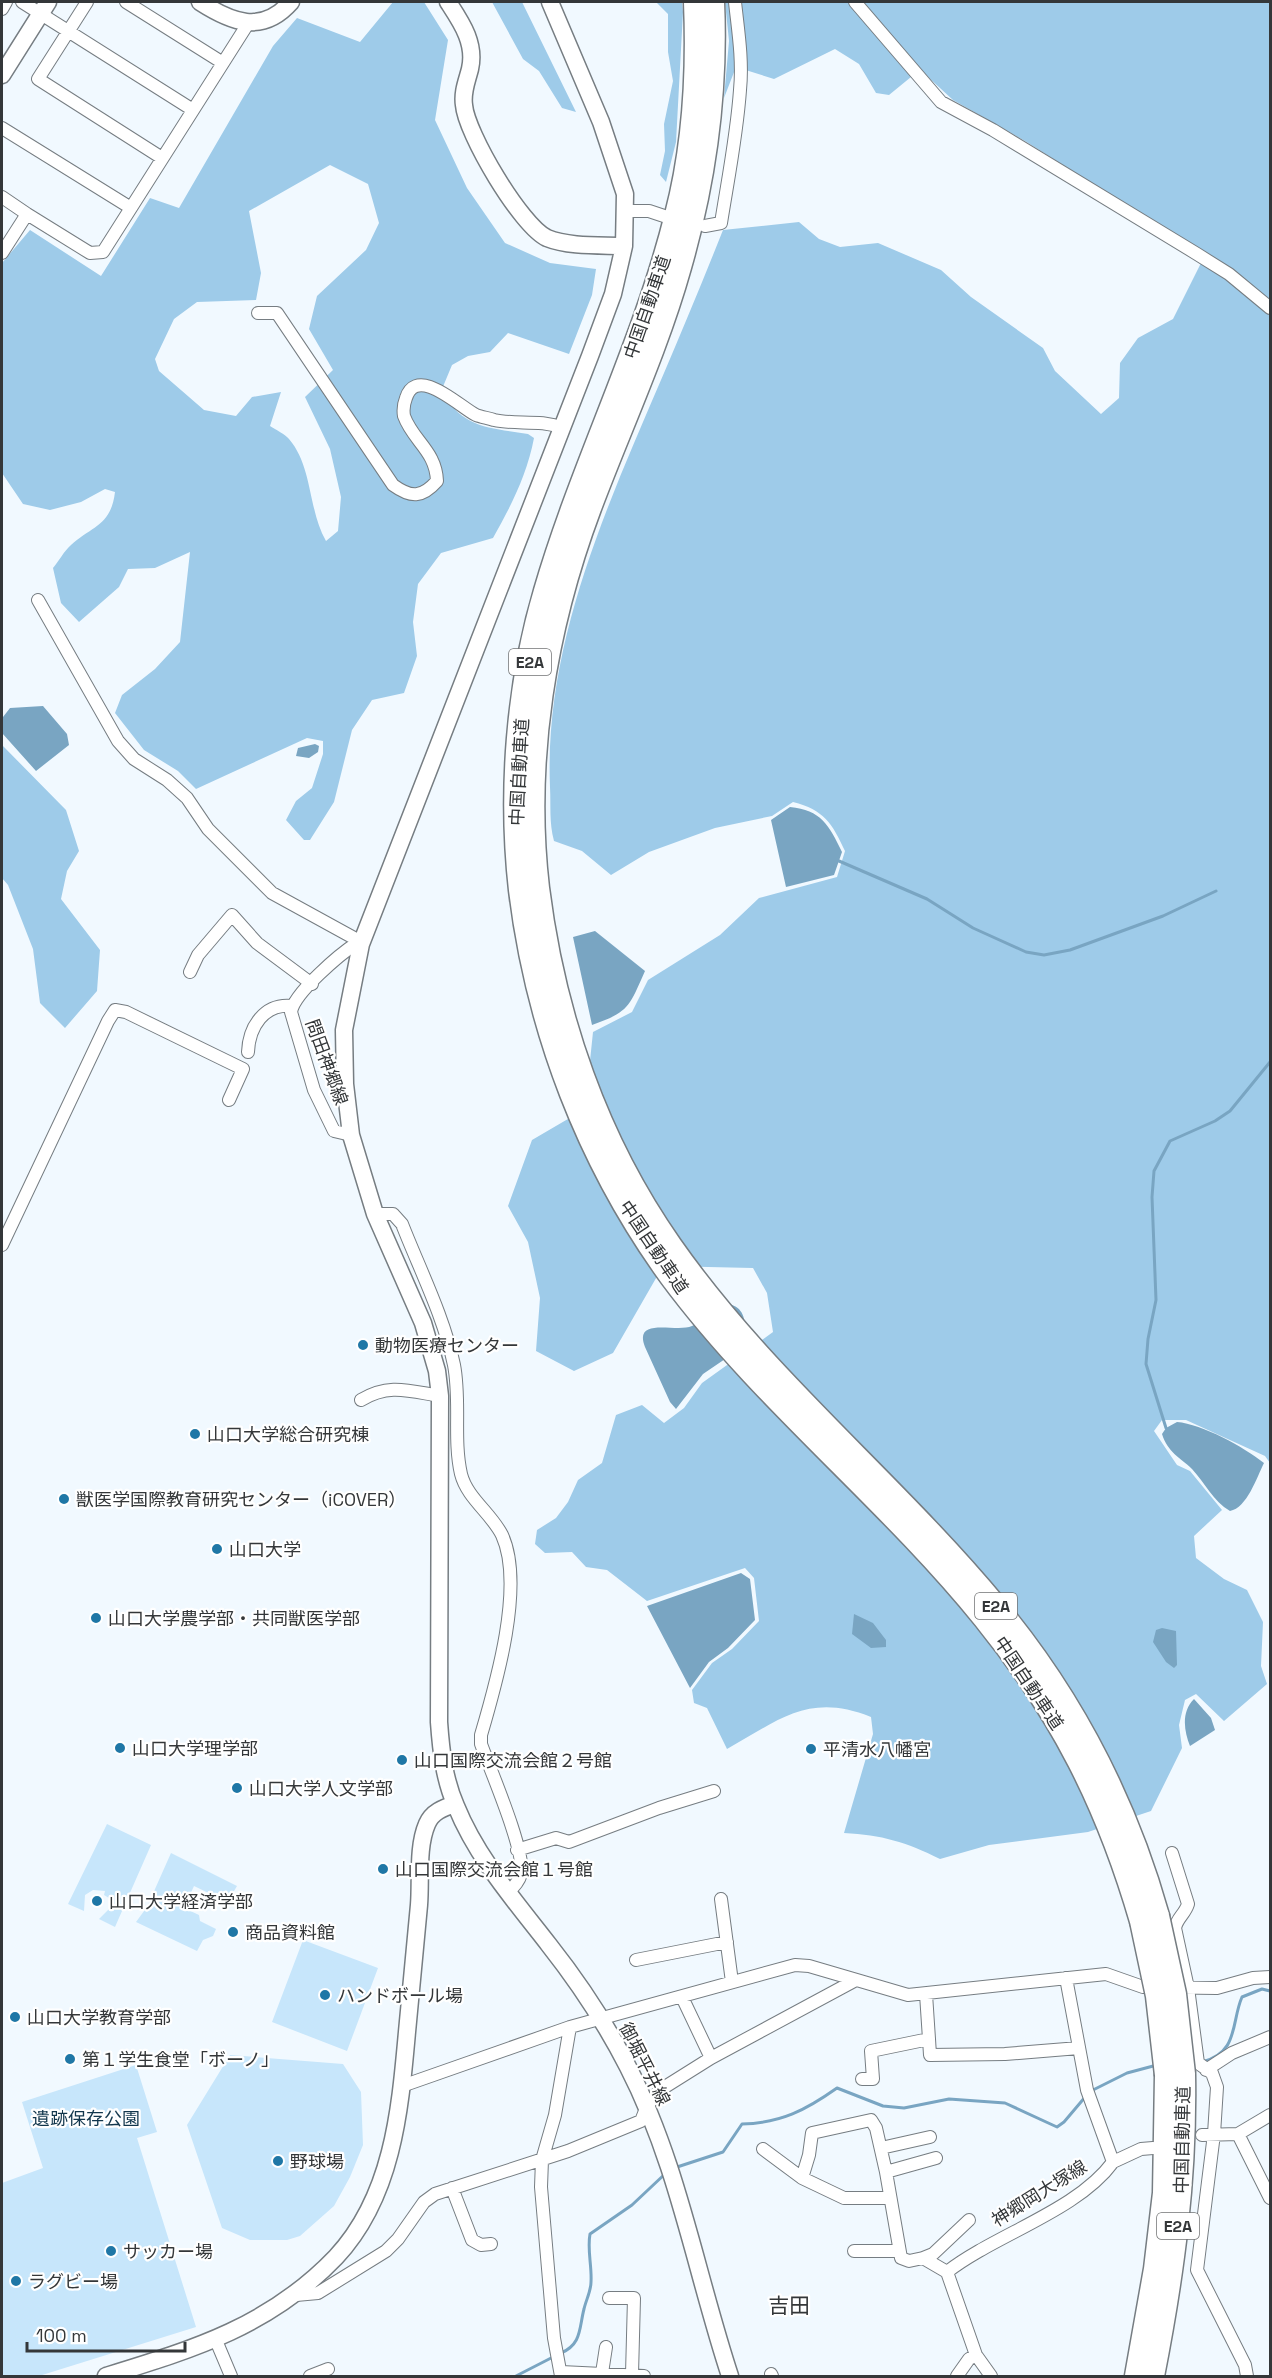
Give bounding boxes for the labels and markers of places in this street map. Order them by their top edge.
place label: 動物医療センター [375,1334,519,1357]
marker: 動物医療センター [356,1338,370,1352]
place label: 山口大学総合研究棟 [207,1423,369,1446]
marker: 山口大学総合研究棟 [188,1427,202,1441]
place label: 獣医学国際教育研究センター（iCOVER） [76,1488,406,1511]
marker: 獣医学国際教育研究センター（iCOVER） [57,1492,71,1506]
place label: 山口大学 [229,1538,301,1561]
marker: 山口大学 [210,1542,224,1556]
place label: 山口大学農学部・共同獣医学部 [108,1607,360,1630]
marker: 山口大学農学部・共同獣医学部 [89,1611,103,1625]
place label: 山口大学理学部 [132,1737,258,1760]
place label: 平清水八幡宮 [823,1738,931,1761]
marker: 山口大学理学部 [113,1741,127,1755]
marker: 平清水八幡宮 [804,1742,818,1756]
place label: 山口国際交流会館２号館 [414,1749,612,1772]
marker: 山口国際交流会館２号館 [395,1753,409,1767]
place label: 山口大学人文学部 [249,1777,393,1800]
marker: 山口大学人文学部 [230,1781,244,1795]
place label: 山口国際交流会館１号館 [395,1858,593,1881]
marker: 山口国際交流会館１号館 [376,1862,390,1876]
place label: 山口大学経済学部 [109,1890,253,1913]
marker: 山口大学経済学部 [90,1894,104,1908]
place label: 商品資料館 [245,1921,335,1944]
marker: 商品資料館 [226,1925,240,1939]
place label: ハンドボール場 [337,1984,463,2007]
marker: ハンドボール場 [318,1988,332,2002]
place label: 山口大学教育学部 [27,2006,171,2029]
marker: 山口大学教育学部 [8,2010,22,2024]
place label: 第１学生食堂「ボーノ」 [82,2048,279,2071]
marker: 第１学生食堂「ボーノ」 [63,2052,77,2066]
place label: 野球場 [290,2150,344,2173]
marker: 野球場 [271,2154,285,2168]
place label: サッカー場 [123,2240,213,2263]
marker: サッカー場 [104,2244,118,2258]
place label: ラグビー場 [28,2270,118,2293]
marker: ラグビー場 [9,2274,23,2288]

